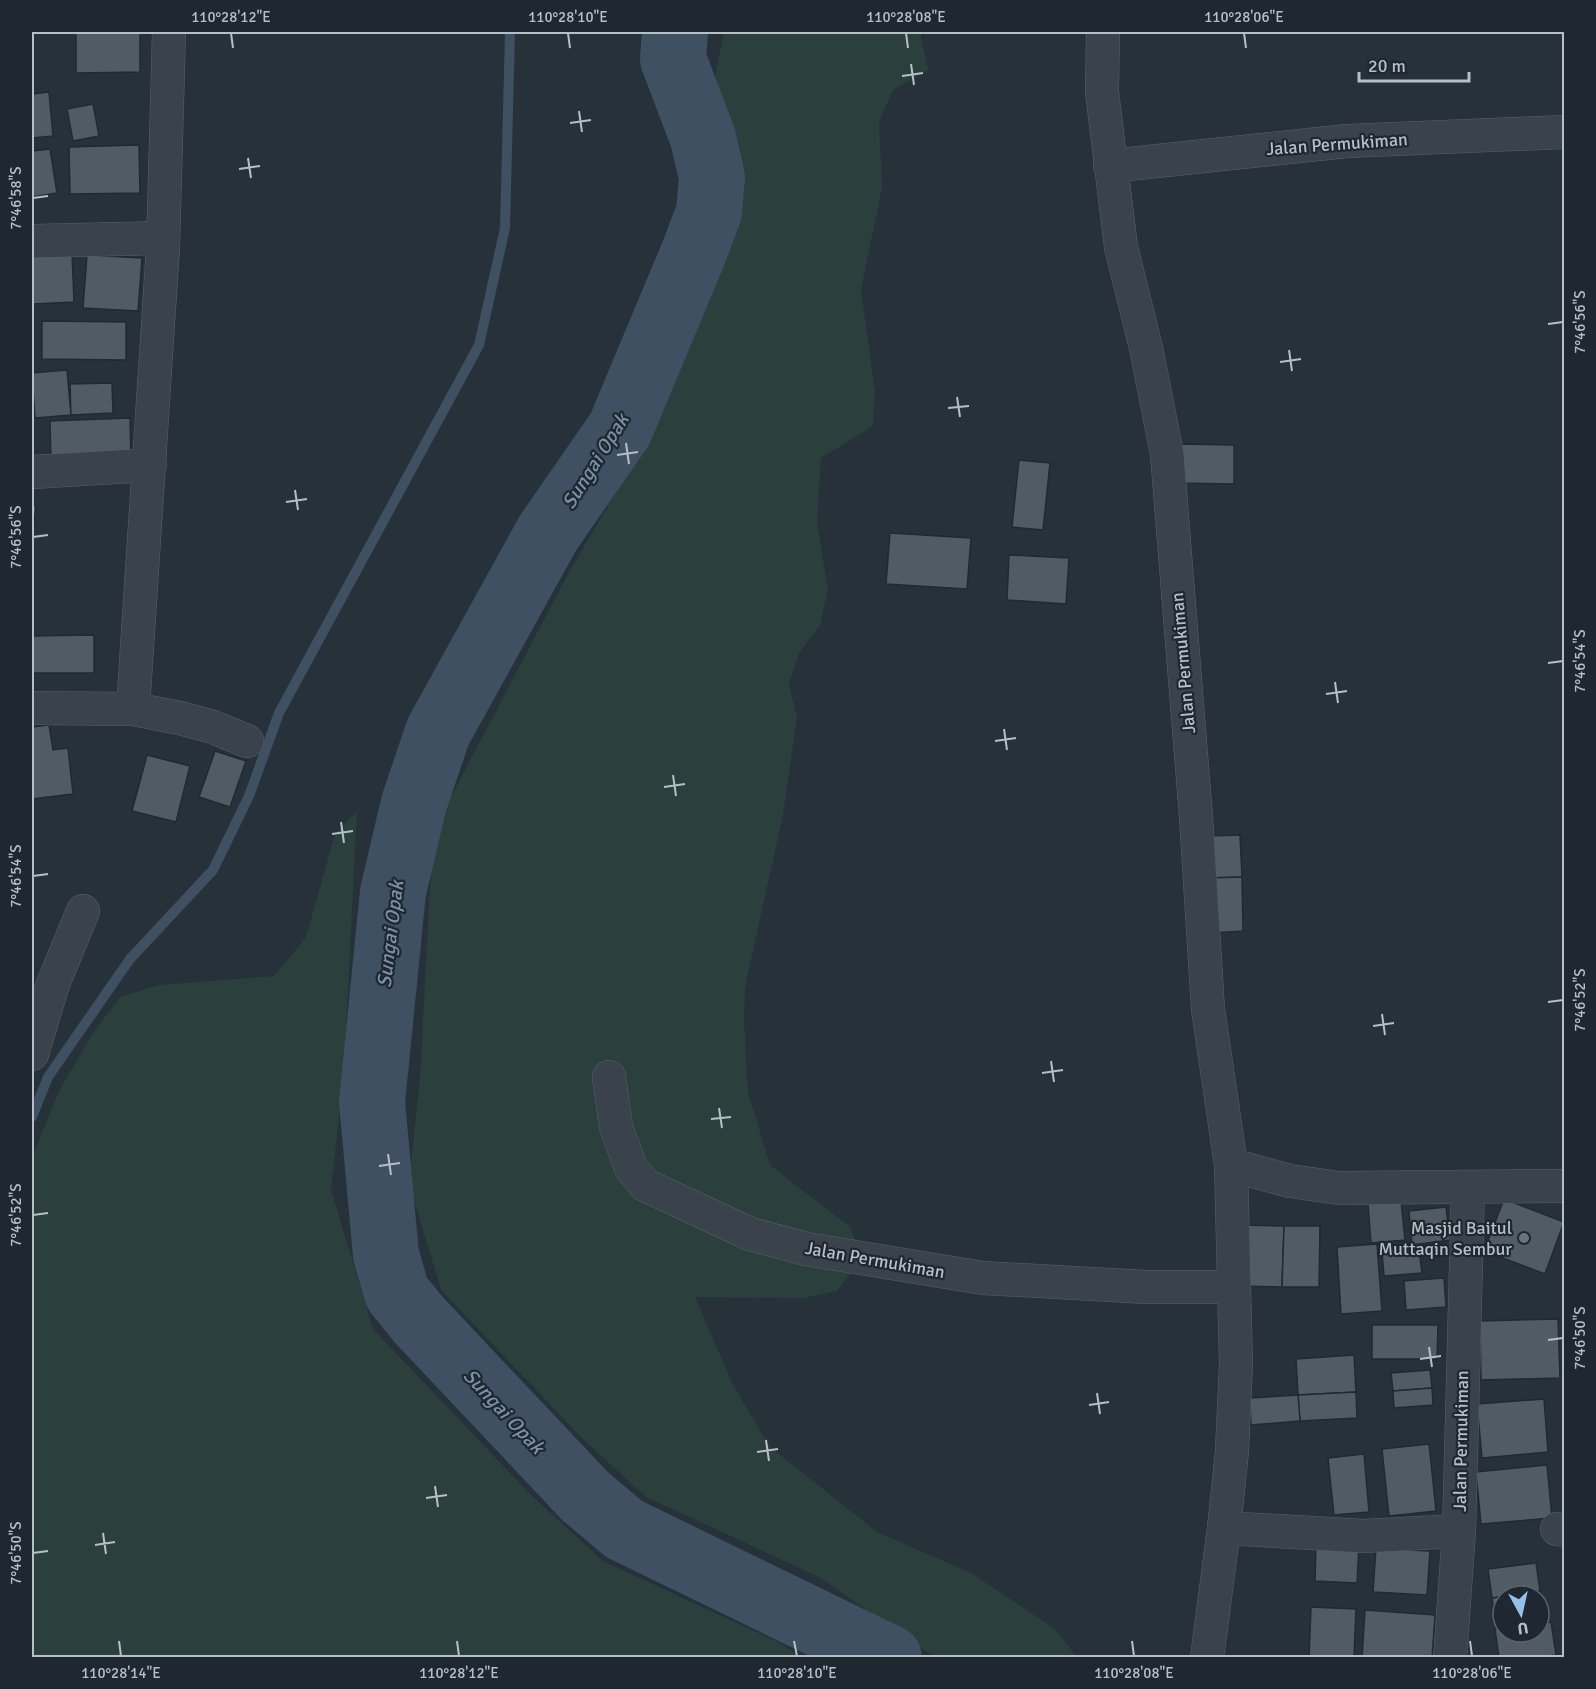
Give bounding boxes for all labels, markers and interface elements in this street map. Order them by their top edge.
text: 110°28'12"E [191,8,271,26]
text: 110°28'10"E [528,8,608,26]
text: 110°28'08"E [866,8,946,26]
text: 110°28'06"E [1204,8,1284,26]
scale bar [1359,45,1468,83]
text: 20 m [1368,55,1406,77]
street label: Jalan Permukiman [1266,128,1408,160]
text: 7°46'58"S [7,166,25,230]
text: 7°46'56"S [1571,290,1589,354]
water label: Sungai Opak [556,407,636,513]
text: 7°46'56"S [7,505,25,569]
street label: Jalan Permukiman [1166,592,1200,734]
text: 7°46'54"S [1571,629,1589,693]
text: 7°46'54"S [7,844,25,908]
water label: Sungai Opak [372,877,410,989]
text: 7°46'52"S [1571,968,1589,1032]
text: 7°46'52"S [7,1183,25,1247]
place label: Masjid Baitul Muttaqin Sembur [1378,1217,1512,1260]
marker: Masjid Baitul Muttaqin Sembur [1517,1231,1531,1245]
street label: Jalan Permukiman [803,1237,947,1283]
text: 7°46'50"S [1571,1306,1589,1370]
water label: Sungai Opak [458,1364,551,1461]
street label: Jalan Permukiman [1449,1370,1473,1512]
text: 7°46'50"S [7,1521,25,1585]
north arrow [1491,1584,1551,1644]
text: U [1516,1617,1530,1639]
text: 110°28'14"E [81,1664,161,1682]
text: 110°28'12"E [419,1664,499,1682]
text: 110°28'10"E [757,1664,837,1682]
text: 110°28'08"E [1094,1664,1174,1682]
text: 110°28'06"E [1432,1664,1512,1682]

